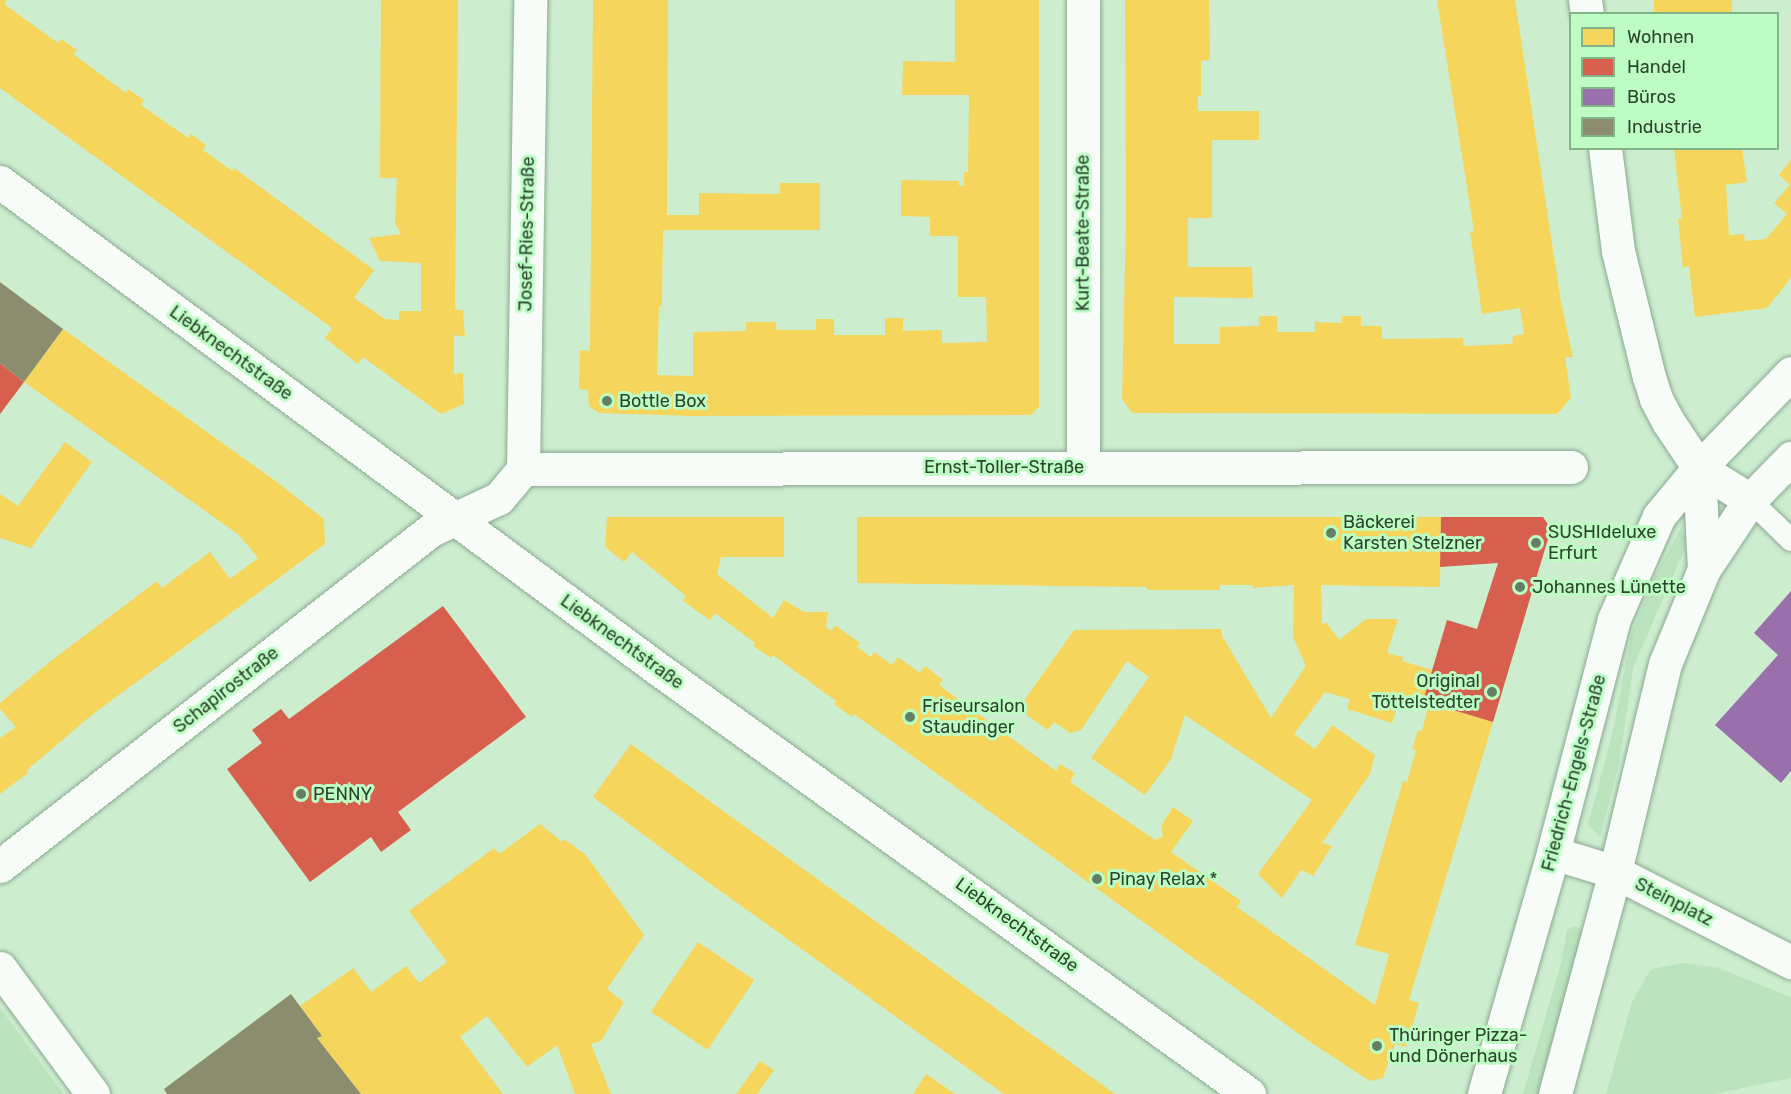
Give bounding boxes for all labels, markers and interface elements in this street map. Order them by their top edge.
legend [1569,12,1779,150]
text: Wohnen [1627,26,1694,48]
text: Handel [1627,56,1686,78]
text: Büros [1627,86,1676,108]
text: Industrie [1627,116,1702,138]
street label: Kurt-Beate-Straße [1072,155,1094,311]
street label: Josef-Ries-Straße [515,156,539,312]
street label: Liebknechtstraße [165,301,297,405]
place label: Bottle Box [619,390,706,412]
marker: Bottle Box [600,394,614,408]
street label: Ernst-Toller-Straße [924,456,1084,478]
place label: Bäckerei Karsten Stelzner [1343,512,1482,554]
place label: SUSHIdeluxe Erfurt [1548,522,1656,564]
marker: Bäckerei Karsten Stelzner [1324,526,1338,540]
marker: SUSHIdeluxe Erfurt [1529,536,1543,550]
place label: Johannes Lünette [1532,576,1686,598]
marker: Johannes Lünette [1513,580,1527,594]
street label: Liebknechtstraße [556,590,688,694]
street label: Schapirostraße [169,642,283,738]
place label: Original Töttelstedter [1372,671,1480,714]
street label: Friedrich-Engels-Straße [1537,672,1611,874]
marker: Original Töttelstedter [1485,685,1499,699]
place label: Friseursalon Staudinger [922,696,1025,738]
marker: Friseursalon Staudinger [903,710,917,724]
place label: PENNY [313,783,372,805]
marker: PENNY [294,787,308,801]
place label: Pinay Relax * [1109,868,1218,890]
marker: Pinay Relax * [1090,872,1104,886]
street label: Liebknechtstraße [951,873,1083,977]
street label: Steinplatz [1631,873,1717,931]
place label: Thüringer Pizza- und Dönerhaus [1389,1025,1528,1068]
marker: Thüringer Pizza- und Dönerhaus [1370,1039,1384,1053]

